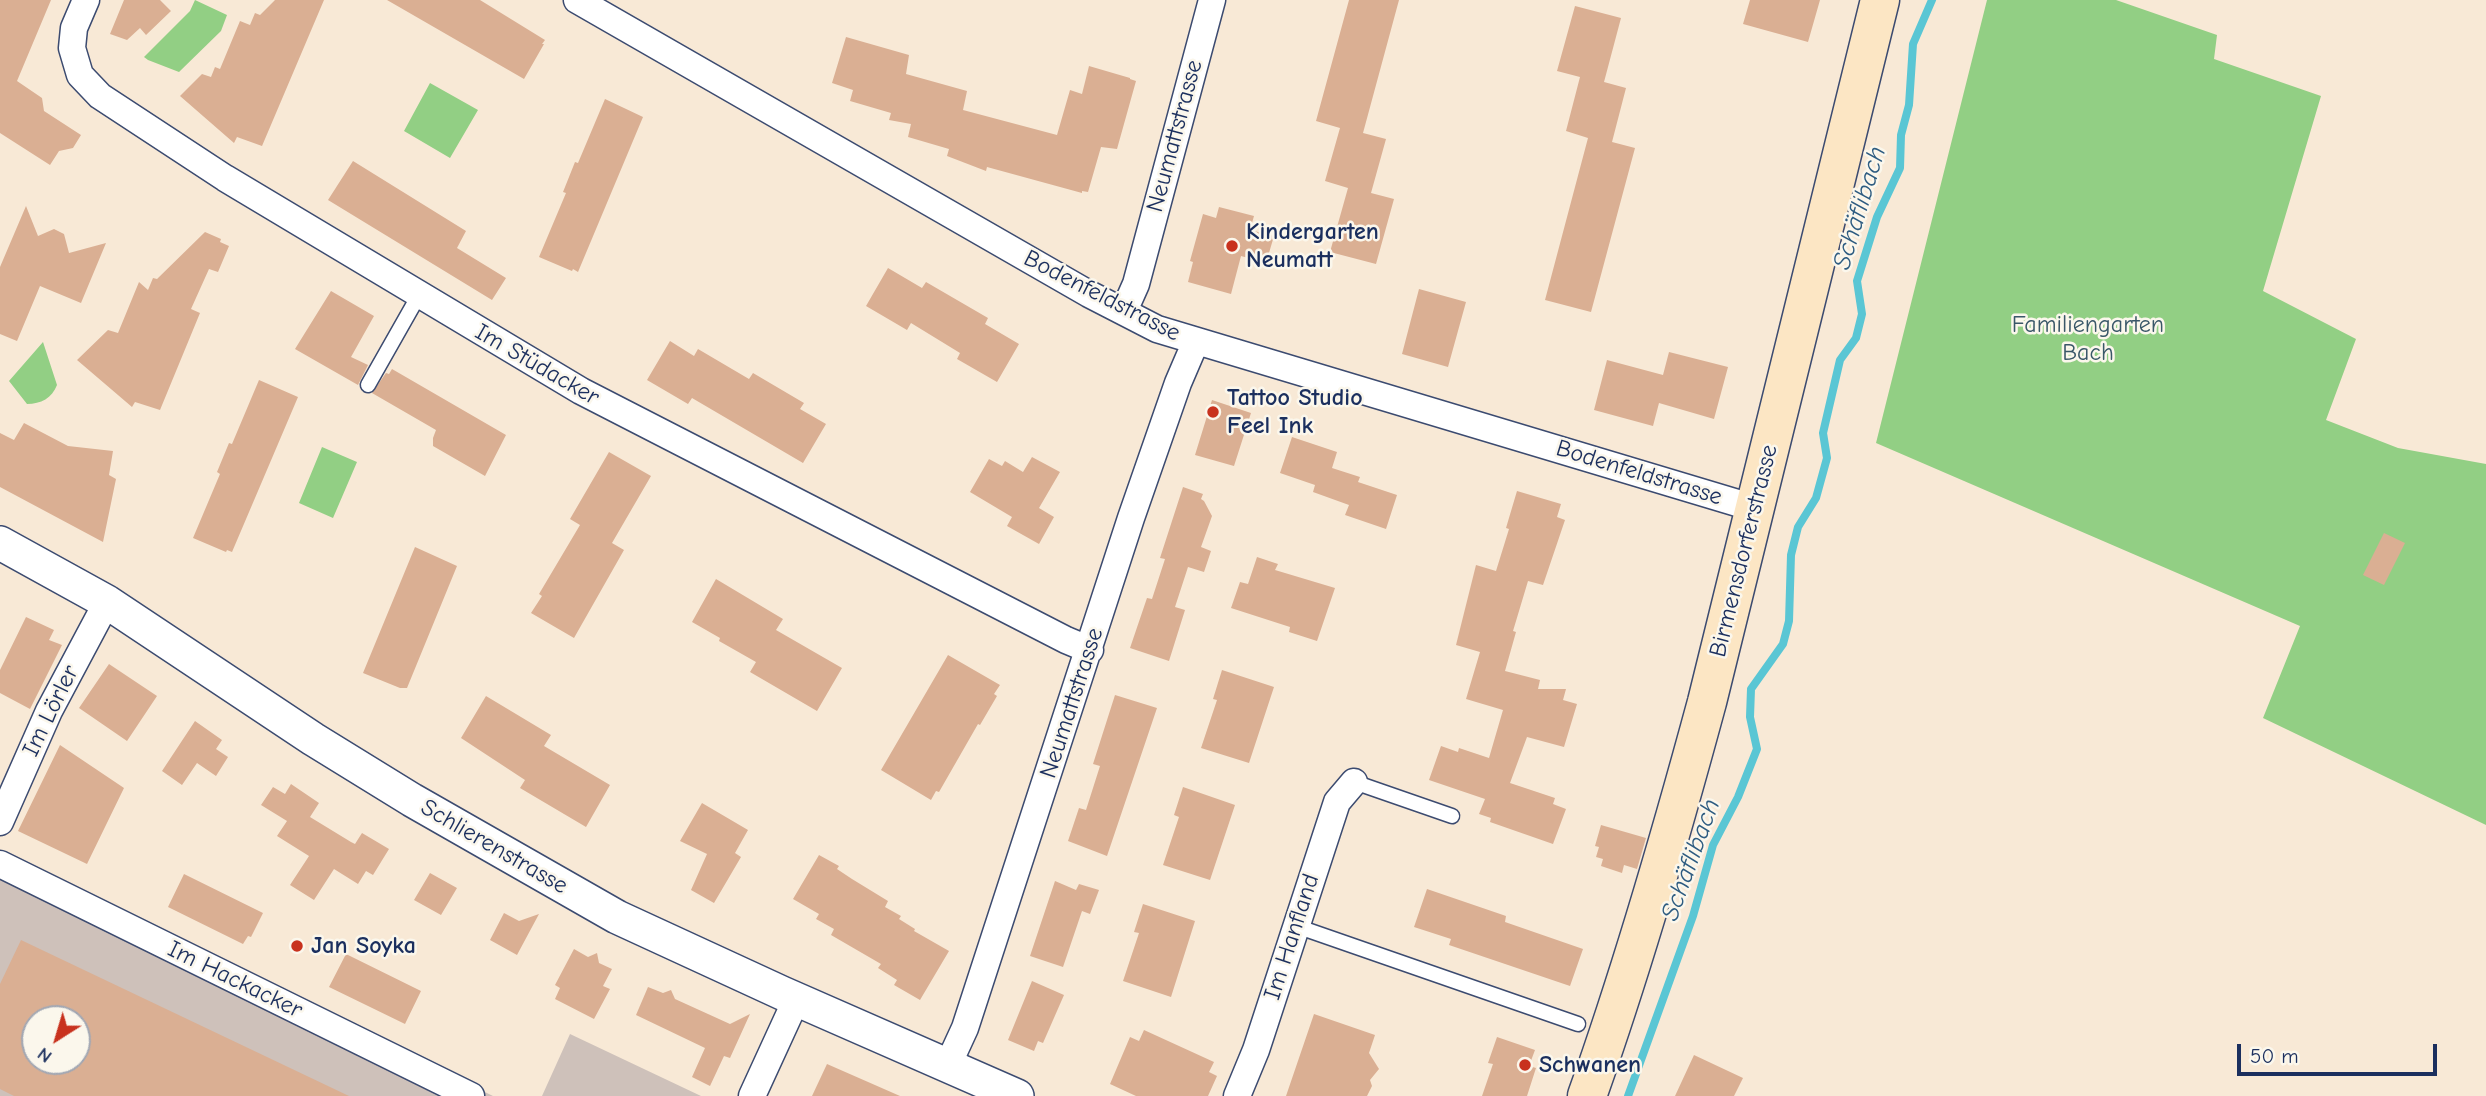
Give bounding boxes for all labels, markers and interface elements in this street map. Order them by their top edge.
street label: Neumattstrasse [1141,57,1209,215]
water label: Schäflibach [1826,143,1894,273]
place label: Kindergarten Neumatt [1246,218,1379,274]
marker: Kindergarten Neumatt [1224,238,1240,254]
street label: Bodenfeldstrasse [1019,244,1185,348]
park label: Familiengarten Bach [2012,311,2164,367]
street label: Im Stüdacker [470,318,604,412]
place label: Tattoo Studio Feel Ink [1227,384,1363,440]
marker: Tattoo Studio Feel Ink [1205,404,1221,420]
street label: Bodenfeldstrasse [1553,434,1725,512]
street label: Birmensdorferstrasse [1704,442,1784,660]
street label: Neumattstrasse [1034,624,1110,782]
street label: Im Lörler [17,661,85,761]
street label: Schlierenstrasse [415,793,573,901]
water label: Schäflibach [1655,795,1727,925]
street label: Im Hanfland [1258,870,1326,1004]
place label: Jan Soyka [311,932,416,960]
street label: Im Hackacker [163,935,307,1025]
marker: Jan Soyka [289,938,305,954]
north arrow [21,1005,91,1075]
scale bar [2241,1030,2440,1074]
text: N [33,1043,56,1068]
text: 50 m [2250,1044,2299,1068]
place label: Schwanen [1539,1051,1641,1079]
marker: Schwanen [1517,1057,1533,1073]

